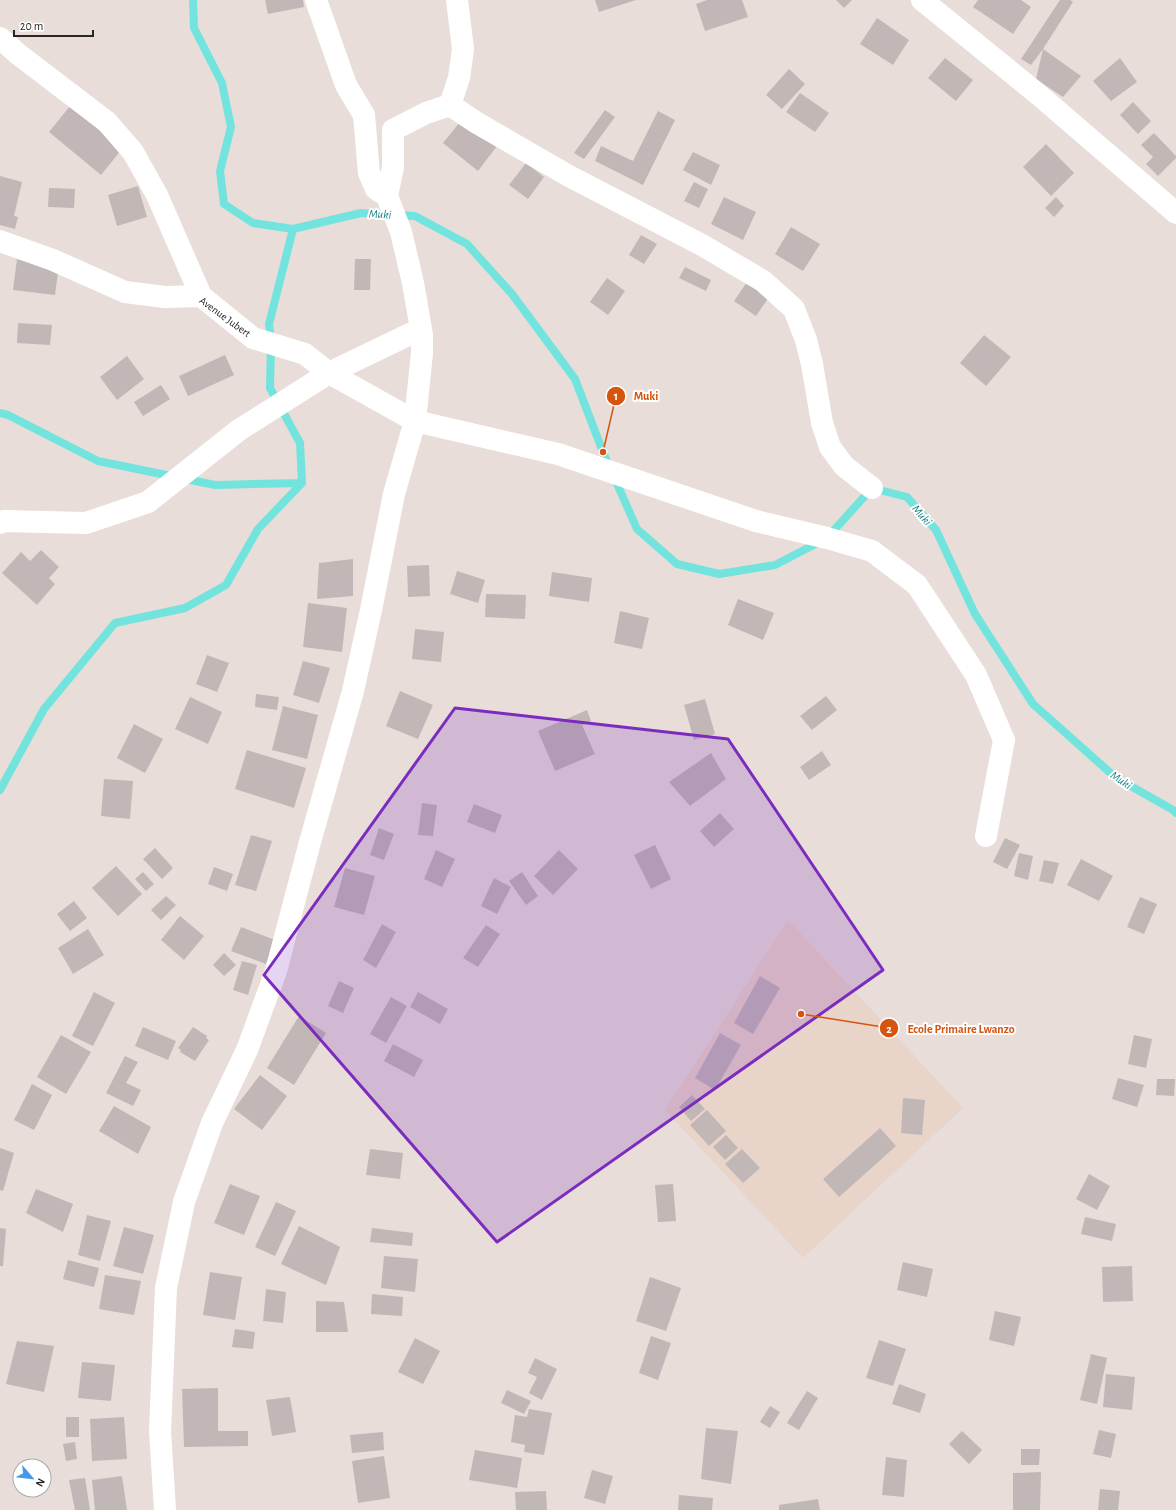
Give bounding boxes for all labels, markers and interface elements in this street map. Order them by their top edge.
scale bar [14,12,93,38]
text: 20 m [20,20,43,32]
water label: Muki [368,207,392,221]
street label: Avenue Jubert [197,295,253,340]
callout: Muki [606,384,666,408]
text: 1 [614,390,618,402]
text: Muki [634,390,658,402]
water label: Muki [910,503,934,528]
water label: Muki [1108,769,1134,792]
callout: Ecole Primaire Lwanzo [879,1016,1022,1040]
text: 2 [886,1023,892,1035]
text: Ecole Primaire Lwanzo [907,1023,1015,1035]
north arrow [12,1458,52,1498]
text: N [34,1476,47,1488]

